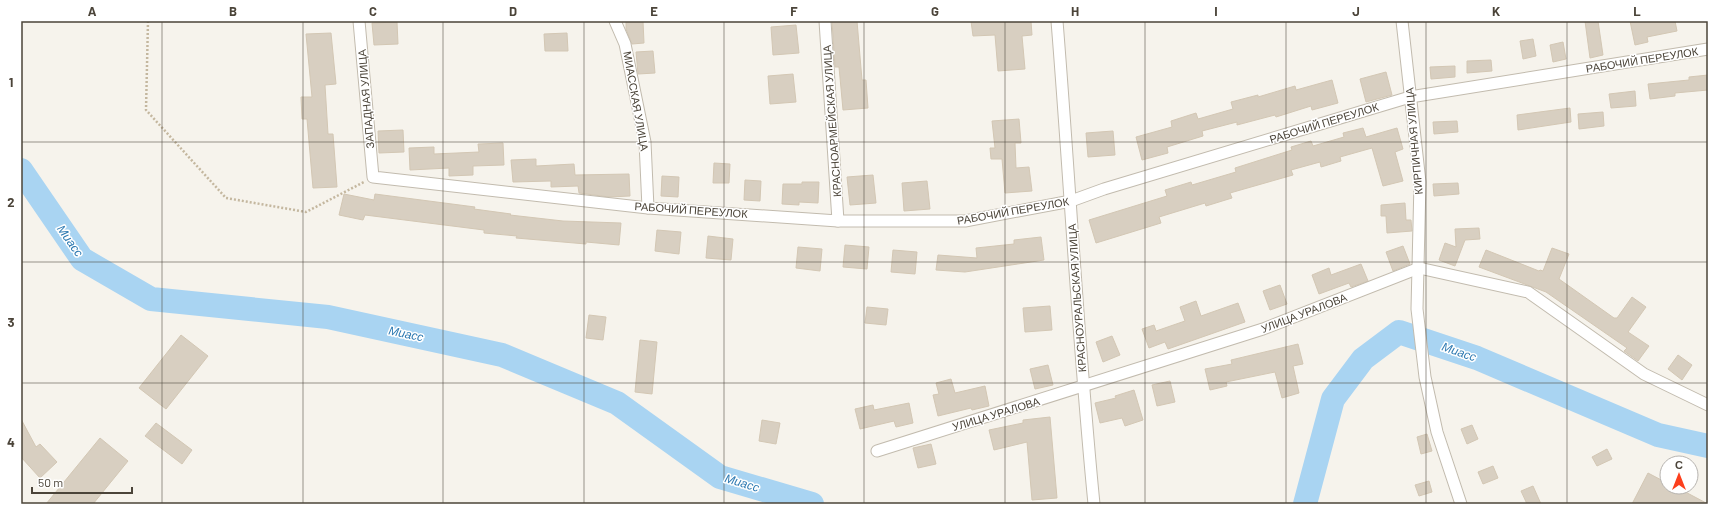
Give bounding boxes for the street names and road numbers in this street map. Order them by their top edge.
street label: КРАСНОАРМЕЙСКАЯ УЛИЦА [820,44,843,197]
street label: РАБОЧИЙ ПЕРЕУЛОК [1585,44,1700,75]
street label: ЗАПАДНАЯ УЛИЦА [355,48,376,149]
street label: МИАССКАЯ УЛИЦА [621,50,652,153]
street label: КИРПИЧНАЯ УЛИЦА [1402,86,1425,195]
street label: РАБОЧИЙ ПЕРЕУЛОК [1268,100,1381,145]
street label: РАБОЧИЙ ПЕРЕУЛОК [956,194,1070,227]
street label: РАБОЧИЙ ПЕРЕУЛОК [634,199,749,220]
street label: КРАСНОУРАЛЬСКАЯ УЛИЦА [1065,223,1088,373]
street label: УЛИЦА УРАЛОВА [1259,290,1349,335]
street label: УЛИЦА УРАЛОВА [951,394,1042,433]

